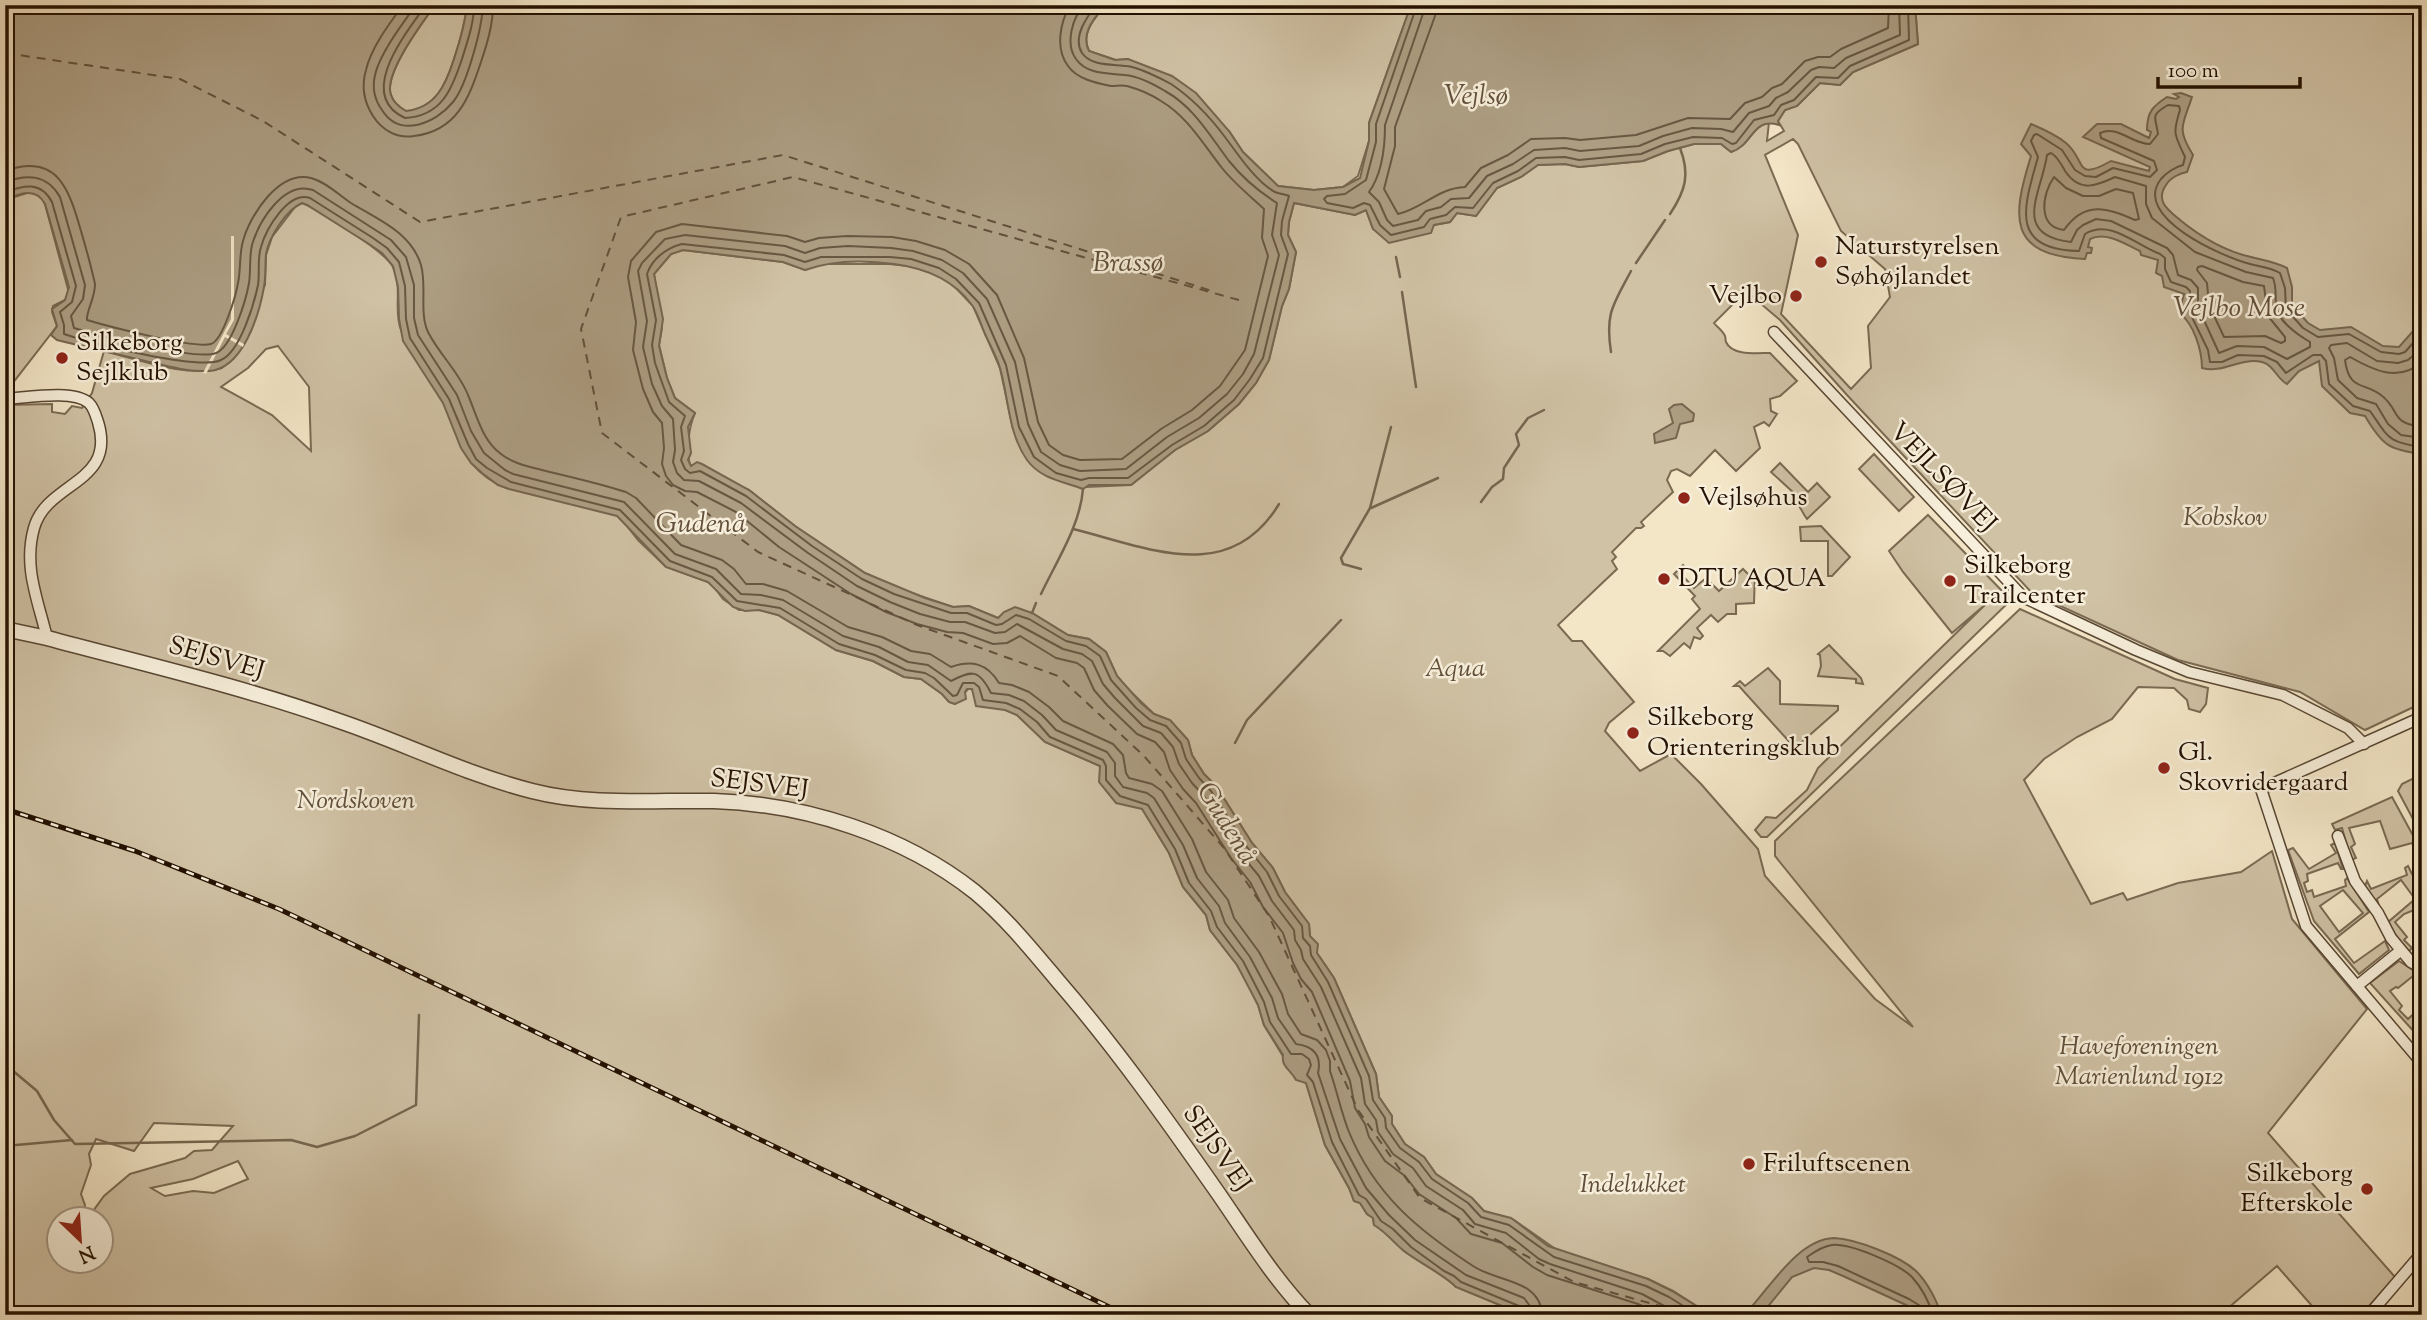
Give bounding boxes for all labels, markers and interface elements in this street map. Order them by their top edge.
scale bar [2158,46,2299,90]
text: 100 m [2168,57,2219,87]
water label: Vejlsø [1444,77,1508,117]
place label: Naturstyrelsen Søhøjlandet [1835,229,2000,296]
water label: Brassø [1093,244,1163,284]
marker: Naturstyrelsen Søhøjlandet [1813,254,1829,270]
place label: Vejlbo [1709,278,1782,315]
marker: Vejlbo [1788,288,1804,304]
water label: Vejlbo Mose [2173,289,2305,329]
place label: Silkeborg Sejlklub [76,325,183,392]
marker: Silkeborg Sejlklub [54,350,70,366]
street label: VEJLSØVEJ [1880,414,2005,542]
place label: Vejlsøhus [1698,480,1807,517]
marker: Vejlsøhus [1676,490,1692,506]
park label: Kobskov [2183,500,2267,537]
water label: Gudenå [656,505,746,545]
place label: Silkeborg Trailcenter [1964,548,2086,615]
place label: DTU AQUA [1678,561,1826,598]
marker: DTU AQUA [1656,571,1672,587]
marker: Silkeborg Trailcenter [1942,573,1958,589]
street label: SEJSVEJ [164,628,269,690]
park label: Aqua [1425,651,1485,688]
place label: Silkeborg Orienteringsklub [1647,700,1840,767]
marker: Silkeborg Orienteringsklub [1625,725,1641,741]
place label: Gl. Skovridergaard [2178,735,2349,802]
marker: Gl. Skovridergaard [2156,760,2172,776]
street label: SEJSVEJ [708,761,810,809]
water label: Gudenå [1185,775,1267,873]
park label: Nordskoven [297,783,416,820]
park label: Haveforeningen Marienlund 1912 [2055,1029,2223,1096]
street label: SEJSVEJ [1173,1098,1260,1200]
place label: Friluftscenen [1763,1146,1911,1183]
marker: Friluftscenen [1741,1156,1757,1172]
place label: Silkeborg Efterskole [2240,1156,2353,1223]
park label: Indelukket [1580,1167,1686,1204]
marker: Silkeborg Efterskole [2359,1181,2375,1197]
north arrow [46,1204,116,1274]
text: N [74,1238,99,1269]

